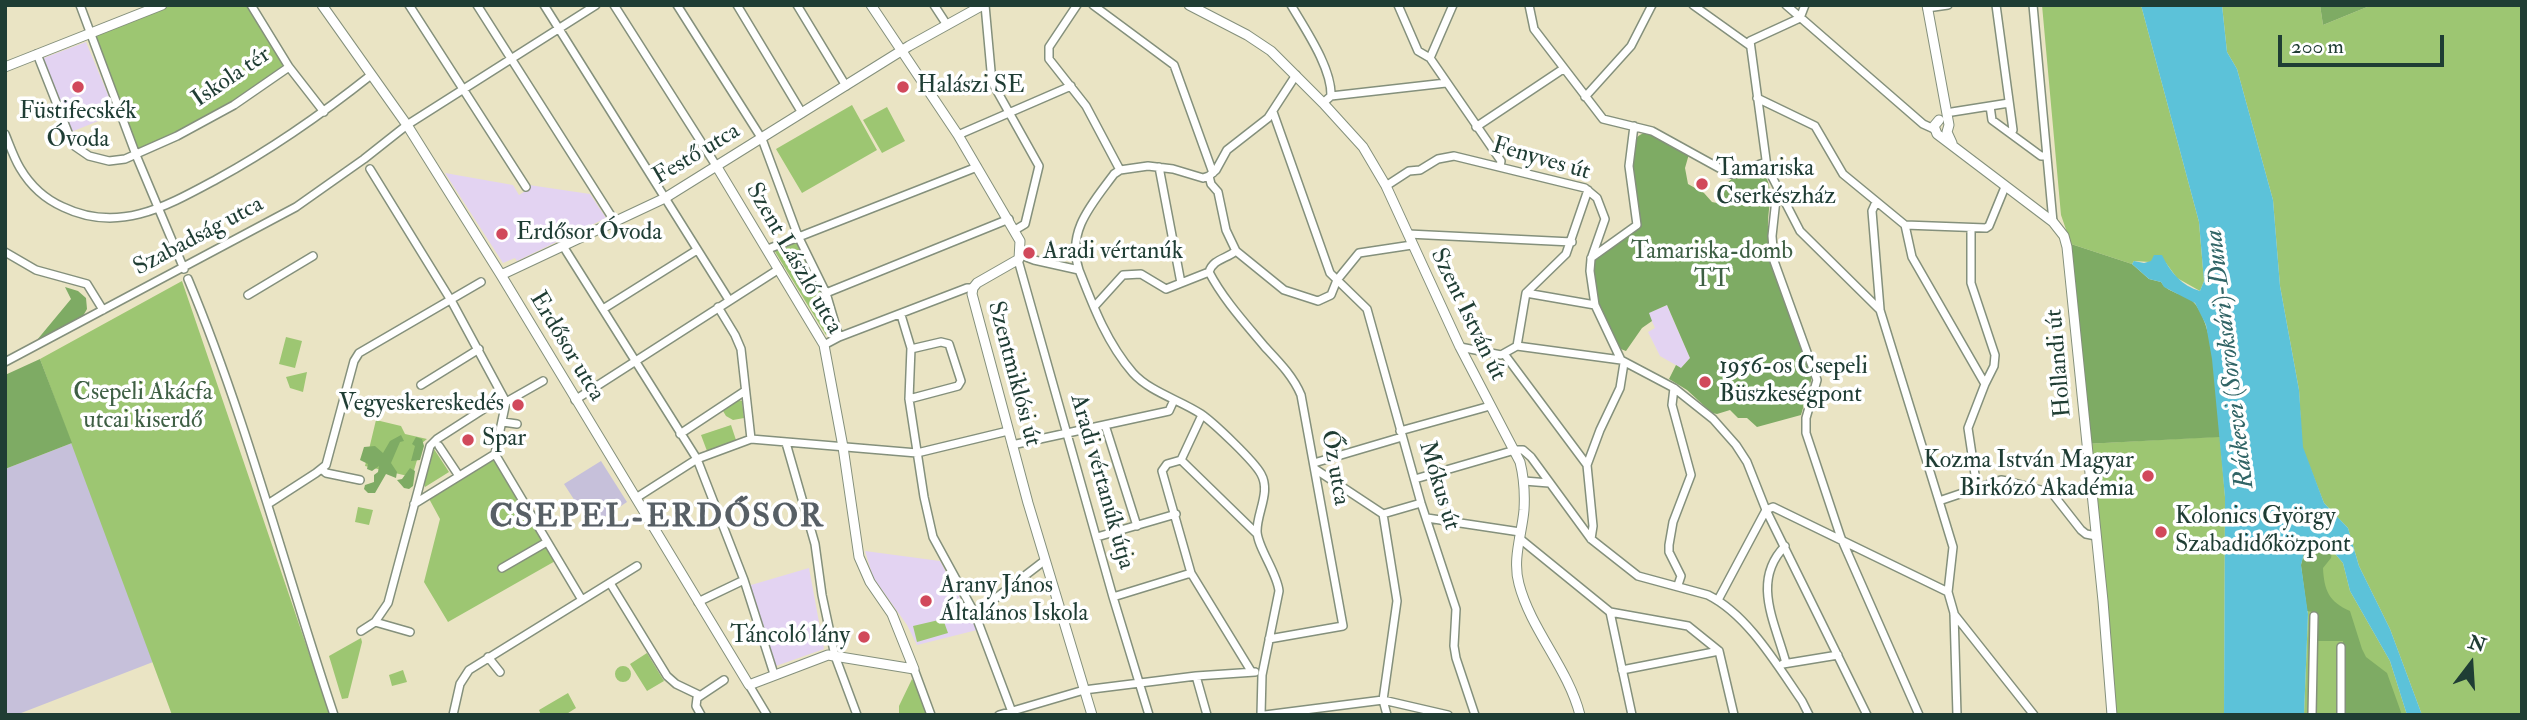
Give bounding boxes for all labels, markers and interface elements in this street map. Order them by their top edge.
scale bar [2282,21,2448,65]
text: 200 m [2291,33,2344,60]
street label: Iskola tér [187,41,277,115]
place label: Halászi SE [917,73,1024,101]
marker: Füstifecskék Óvoda [70,79,86,95]
marker: Halászi SE [895,79,911,95]
place label: Füstifecskék Óvoda [19,99,137,155]
street label: Festő utca [648,118,746,192]
street label: Fenyves út [1489,132,1593,188]
place label: Tamariska Cserkészház [1716,156,1836,212]
marker: Tamariska Cserkészház [1694,176,1710,192]
street label: Szent László utca [738,178,848,340]
street label: Szabadság utca [129,191,269,283]
place label: Erdősor Óvoda [516,220,662,248]
marker: Erdősor Óvoda [494,226,510,242]
water label: Ráckevei (Soroksári)-Duna [2200,228,2262,490]
place label: Aradi vértanúk [1043,239,1183,267]
park label: Tamariska-domb TT [1631,239,1793,295]
street label: Szent István út [1423,244,1511,386]
marker: Aradi vértanúk [1021,245,1037,261]
street label: Erdősor utca [522,287,610,407]
street label: Szentmiklósi út [980,298,1046,450]
street label: Hollandi út [2041,308,2079,418]
place label: 1956-os Csepeli Büszkeségpont [1719,354,1868,410]
marker: 1956-os Csepeli Büszkeségpont [1697,374,1713,390]
park label: Csepeli Akácfa utcai kiserdő [73,380,213,436]
place label: Vegyeskereskedés [339,391,504,419]
street label: Aradi vértanúk útja [1062,391,1140,573]
marker: Vegyeskereskedés [510,397,526,413]
place label: Spar [482,426,526,454]
street label: Őz utca [1313,428,1355,508]
marker: Spar [460,432,476,448]
street label: Mókus út [1411,438,1465,534]
place label: Kozma István Magyar Birkózó Akadémia [1923,448,2134,504]
marker: Kozma István Magyar Birkózó Akadémia [2140,468,2156,484]
district label: CSEPEL-ERDŐSOR [491,500,823,538]
place label: Kolonics György Szabadidőközpont [2175,504,2351,560]
marker: Kolonics György Szabadidőközpont [2153,524,2169,540]
place label: Arany János Általános Iskola [940,573,1088,629]
marker: Arany János Általános Iskola [918,593,934,609]
place label: Táncoló lány [730,623,850,651]
marker: Táncoló lány [856,629,872,645]
north arrow [2436,629,2506,699]
text: N [2465,630,2489,658]

